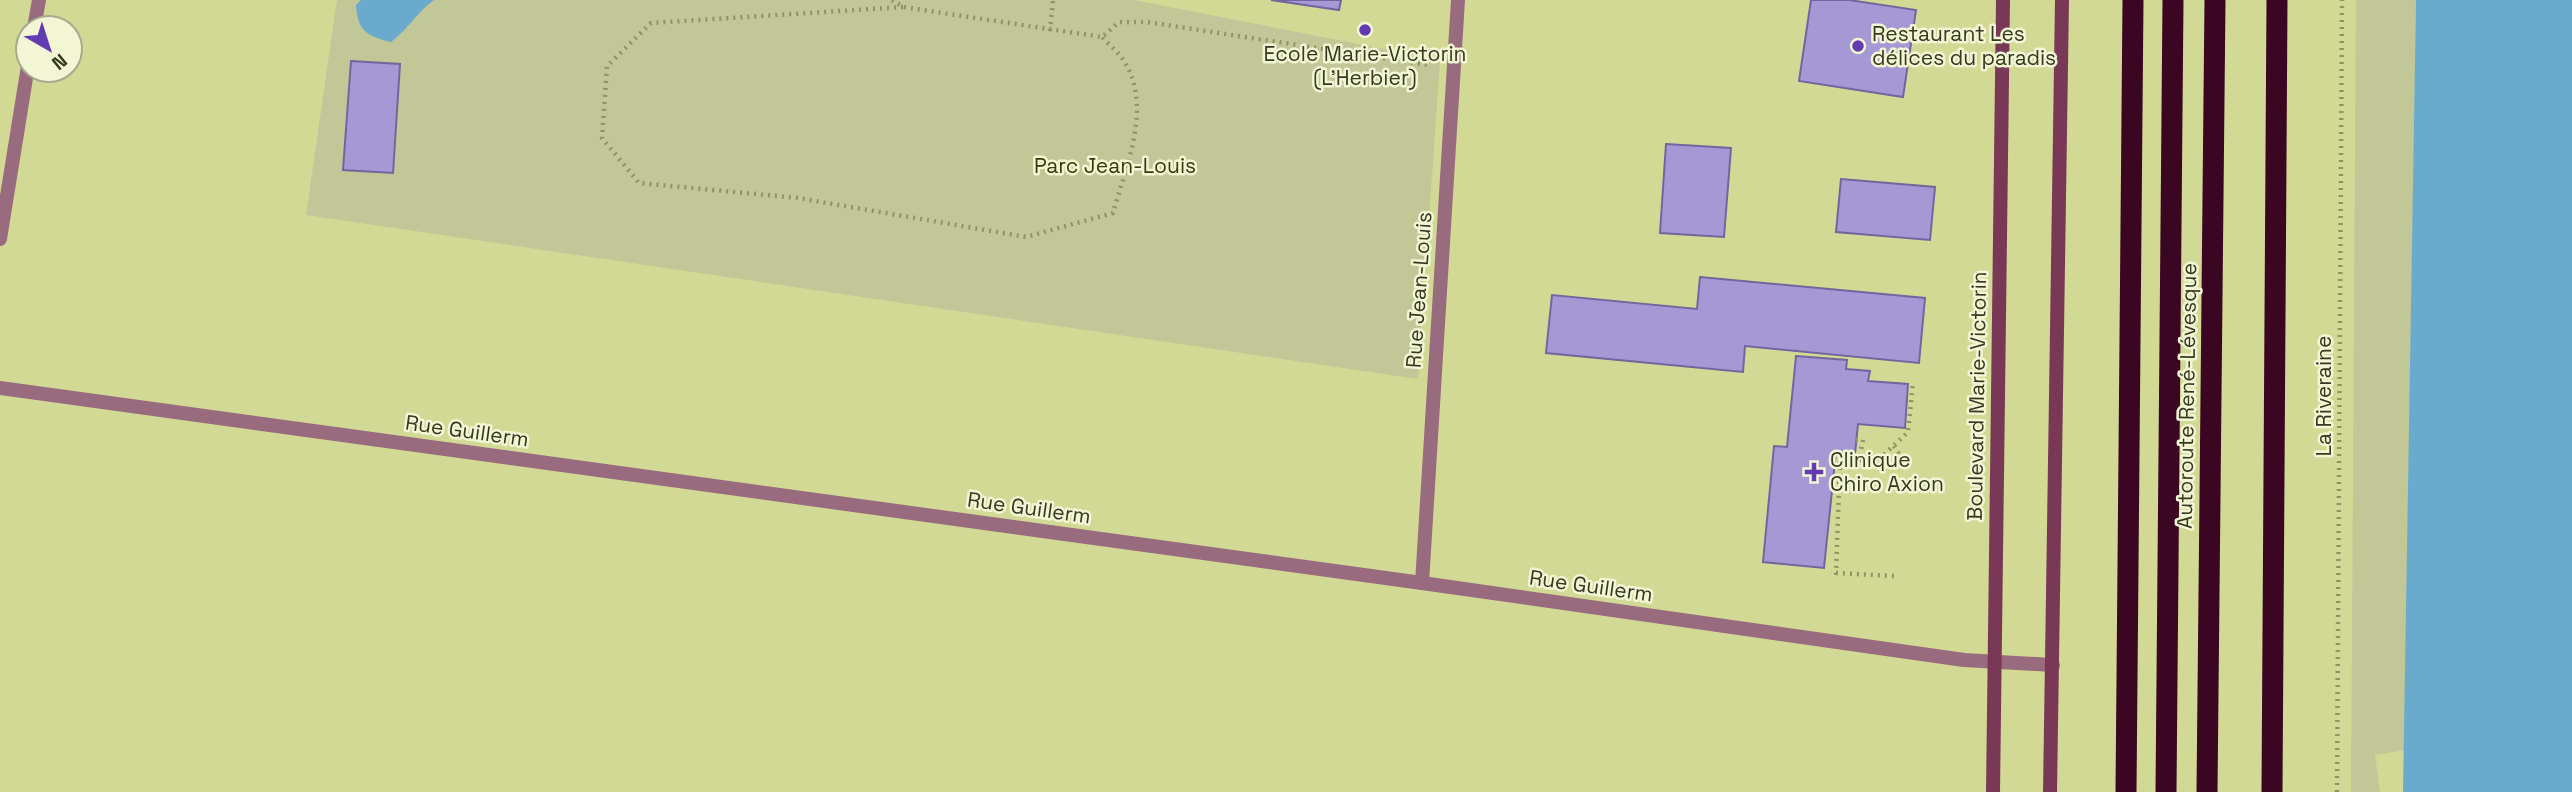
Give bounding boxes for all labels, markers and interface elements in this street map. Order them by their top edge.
north arrow [14,14,84,84]
place label: Restaurant Les délices du paradis [1872,20,2056,71]
marker: Ecole Marie-Victorin (L'Herbier) [1357,22,1373,38]
marker: Restaurant Les délices du paradis [1850,38,1866,54]
place label: Ecole Marie-Victorin (L'Herbier) [1263,40,1467,91]
text: N [47,48,72,76]
park label: Parc Jean-Louis [1034,152,1196,179]
street label: Rue Jean-Louis [1400,211,1437,369]
street label: Autoroute René-Lévesque [2171,263,2202,529]
street label: Boulevard Marie-Victorin [1961,271,1992,521]
street label: La Riveraine [2310,336,2337,456]
street label: Rue Guillerm [404,408,531,453]
place label: Clinique Chiro Axion [1830,446,1944,497]
marker: Clinique Chiro Axion [1804,462,1824,482]
street label: Rue Guillerm [966,485,1093,530]
street label: Rue Guillerm [1528,563,1655,608]

